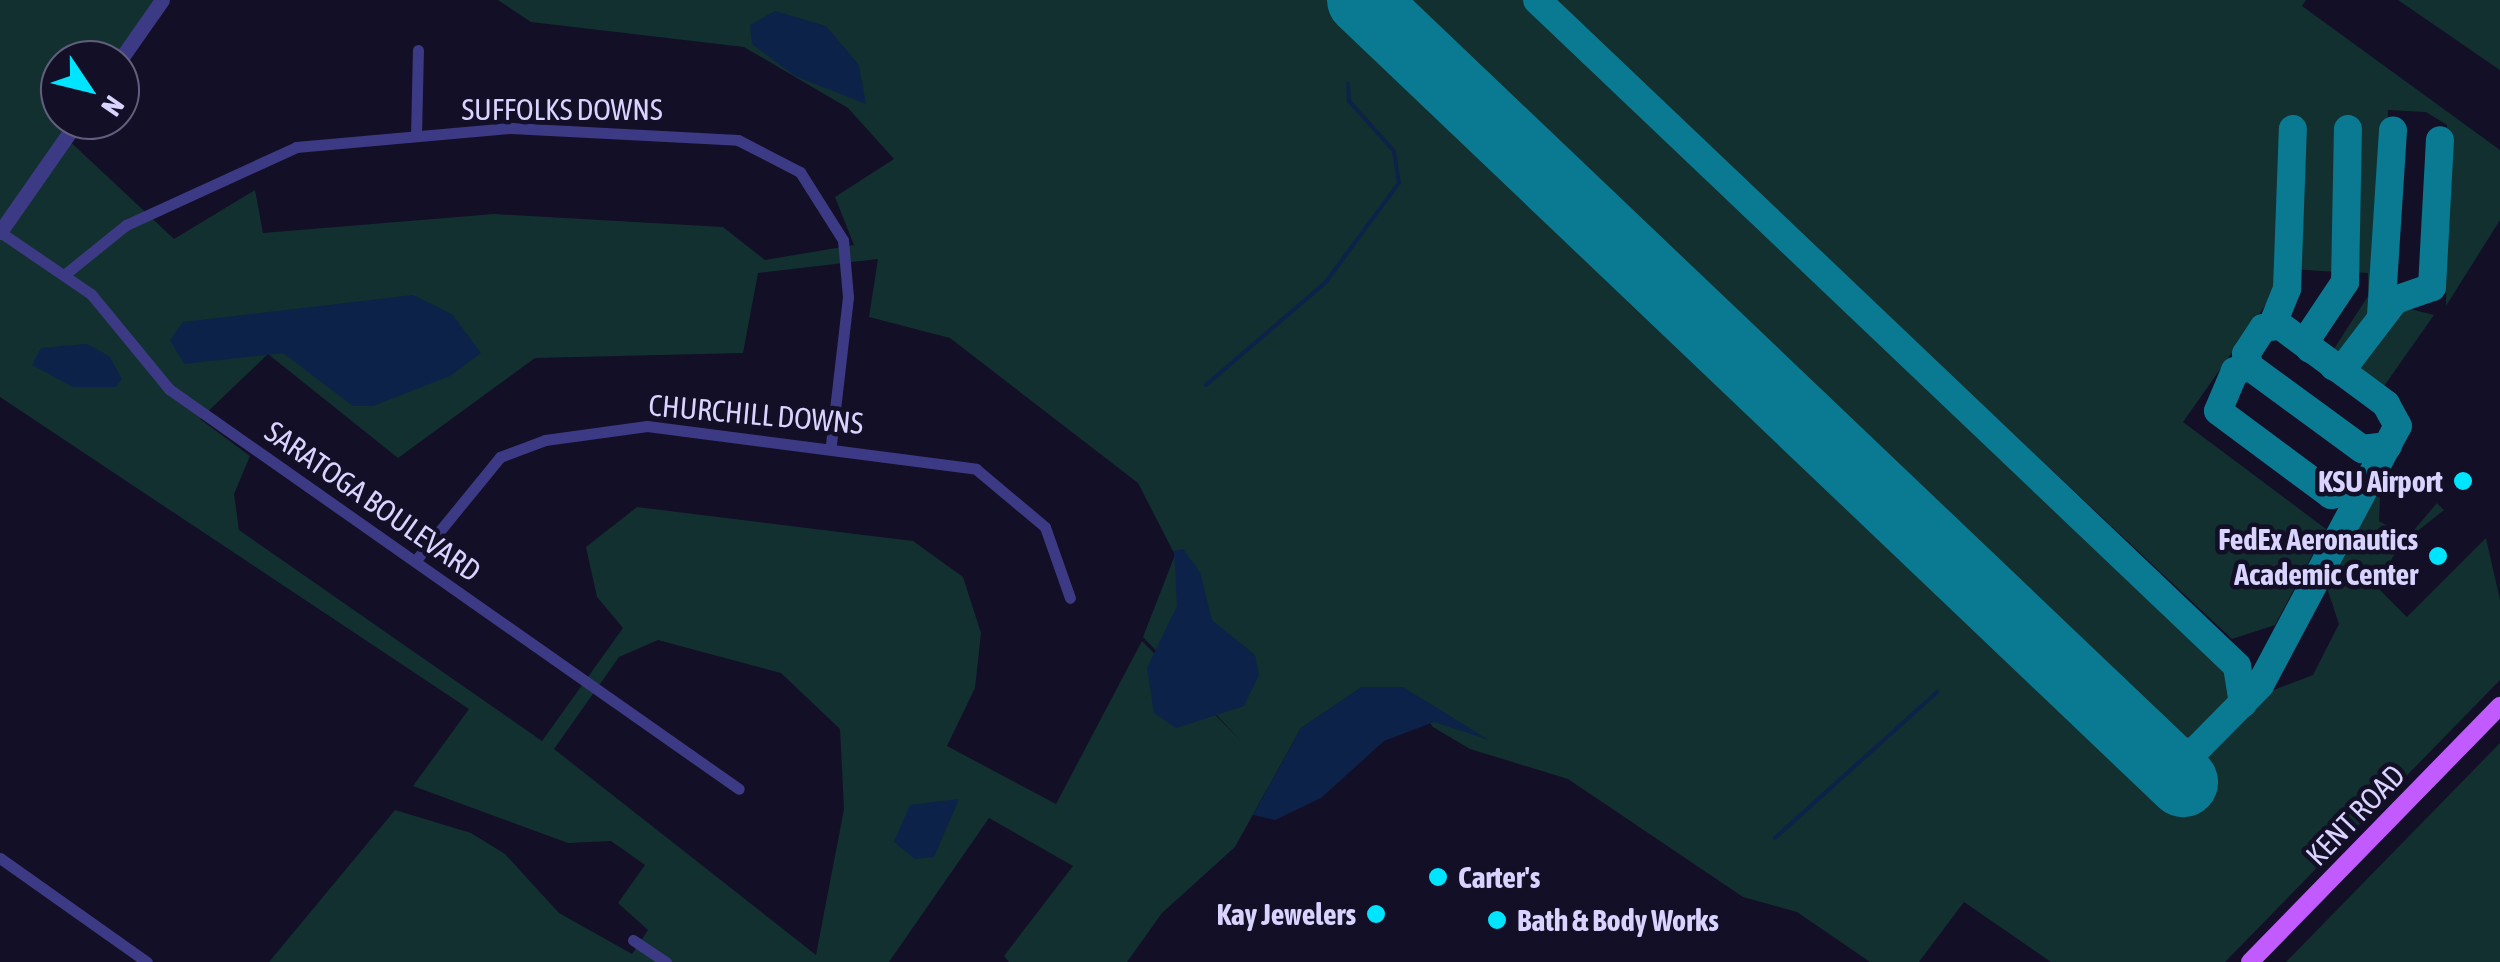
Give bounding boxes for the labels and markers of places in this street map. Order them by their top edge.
place label: KSU Airport [2318,463,2443,499]
marker: KSU Airport [2452,470,2474,492]
place label: FedEx Aeronautics Academic Center [2218,521,2418,592]
marker: FedEx Aeronautics Academic Center [2427,545,2449,567]
place label: Carter's [1458,859,1540,895]
marker: Carter's [1427,866,1449,888]
place label: Kay Jewelers [1217,896,1356,932]
place label: Bath & Body Works [1517,902,1719,938]
marker: Kay Jewelers [1365,903,1387,925]
marker: Bath & Body Works [1486,909,1508,931]

